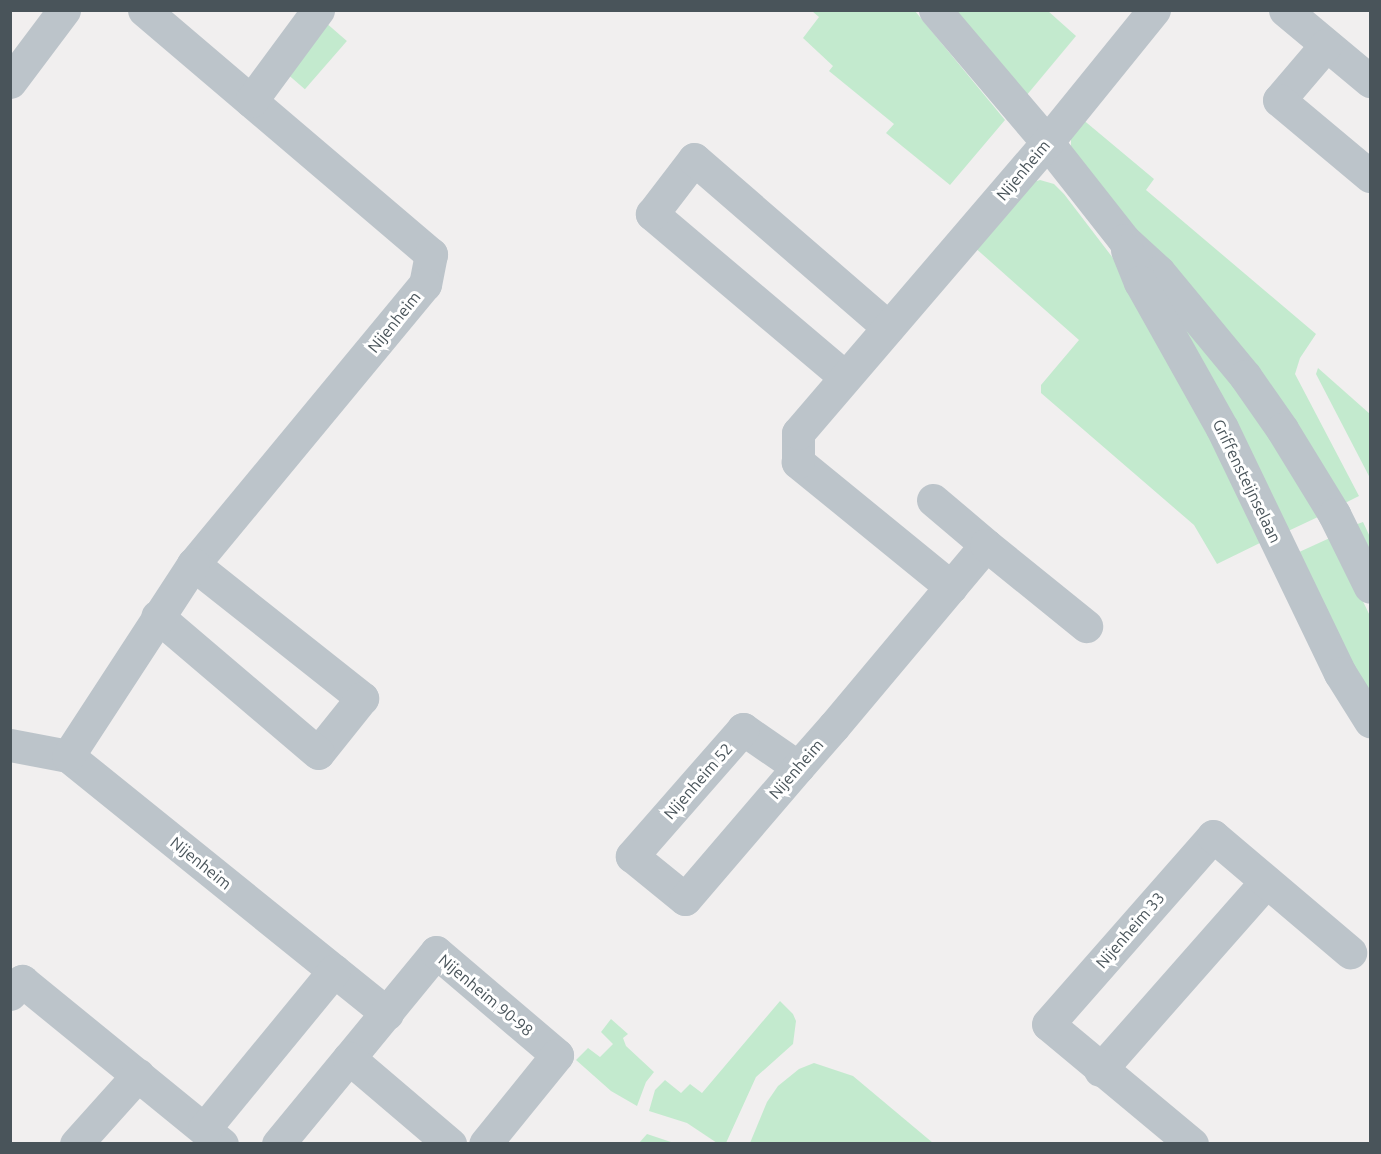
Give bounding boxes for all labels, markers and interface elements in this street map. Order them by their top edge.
street label: Nijenheim [992,136,1054,204]
street label: Nijenheim [364,288,424,356]
street label: Griffensteijnselaan [1209,416,1285,546]
street label: Nijenheim [765,735,827,803]
street label: Nijenheim 52 [660,739,736,823]
street label: Nijenheim [167,833,235,893]
street label: Nijenheim 33 [1092,888,1168,972]
street label: Nijenheim 90-98 [435,950,537,1040]

